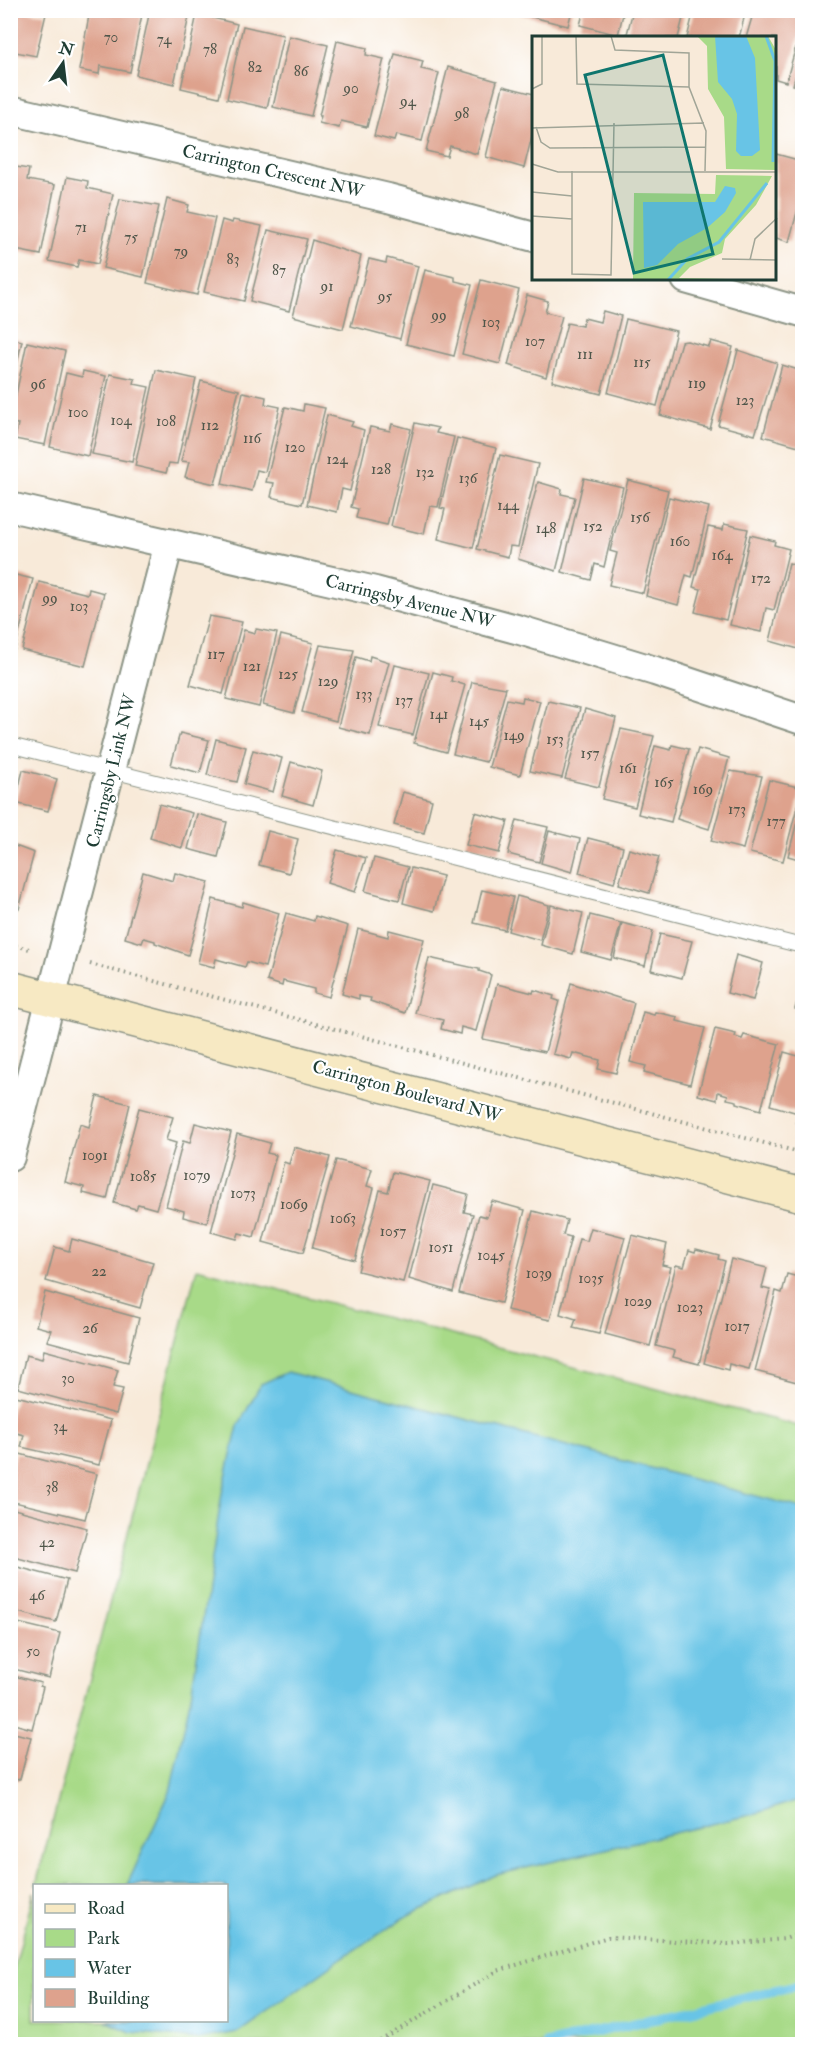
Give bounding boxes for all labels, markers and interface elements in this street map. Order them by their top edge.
house number: 70 [104,28,118,47]
house number: 74 [157,30,172,49]
north arrow [33,33,93,93]
inset map [532,36,777,280]
text: N [56,38,76,61]
house number: 78 [203,40,217,59]
house number: 82 [248,58,263,77]
house number: 86 [294,62,310,81]
house number: 90 [342,79,359,98]
house number: 94 [399,92,417,111]
house number: 98 [454,104,469,123]
street label: Carrington Crescent NW [180,139,367,204]
house number: 71 [75,218,87,237]
house number: 75 [124,228,138,247]
house number: 79 [174,242,188,261]
house number: 83 [227,250,239,269]
house number: 87 [272,261,286,280]
house number: 91 [320,277,334,296]
house number: 95 [377,287,393,306]
house number: 99 [430,306,447,325]
house number: 103 [482,313,500,332]
house number: 107 [525,332,545,351]
house number: 111 [577,345,593,364]
house number: 115 [633,353,651,372]
house number: 119 [688,374,706,393]
house number: 96 [29,375,47,394]
house number: 123 [736,391,754,410]
house number: 100 [68,403,88,422]
house number: 104 [111,411,132,430]
house number: 108 [156,412,176,431]
house number: 112 [201,416,220,435]
house number: 116 [243,429,263,448]
house number: 120 [285,438,305,457]
house number: 124 [326,450,348,469]
house number: 128 [371,460,391,479]
house number: 132 [416,463,435,482]
house number: 136 [459,469,479,488]
house number: 144 [497,496,520,515]
house number: 156 [630,508,651,527]
house number: 152 [583,517,603,536]
house number: 148 [536,519,556,538]
house number: 160 [670,532,690,551]
house number: 164 [712,546,733,565]
street label: Carringsby Avenue NW [323,569,498,634]
house number: 172 [751,569,771,588]
house number: 99 [41,589,58,608]
house number: 103 [70,597,88,616]
house number: 117 [207,645,225,664]
house number: 121 [243,657,261,676]
house number: 125 [278,665,298,684]
house number: 129 [318,672,338,691]
house number: 133 [356,685,372,704]
street label: Carringsby Link NW [81,691,142,850]
house number: 137 [395,691,413,710]
house number: 141 [430,705,448,724]
house number: 145 [469,712,489,731]
house number: 149 [503,726,525,745]
house number: 153 [546,730,564,749]
house number: 157 [581,744,600,763]
house number: 161 [619,759,637,778]
house number: 165 [654,773,674,792]
house number: 169 [693,780,713,799]
house number: 173 [728,800,746,819]
house number: 177 [766,812,786,831]
street label: Carrington Boulevard NW [310,1055,505,1128]
house number: 1091 [82,1146,108,1165]
house number: 1079 [183,1166,211,1185]
house number: 1085 [130,1167,157,1186]
house number: 1073 [230,1184,256,1203]
house number: 1069 [280,1195,308,1214]
house number: 1063 [330,1209,356,1228]
house number: 1057 [380,1222,406,1241]
house number: 1051 [429,1238,453,1257]
house number: 1045 [477,1246,505,1265]
house number: 22 [91,1262,107,1281]
house number: 1039 [526,1264,552,1283]
house number: 1035 [578,1269,604,1288]
house number: 1029 [624,1292,652,1311]
house number: 1023 [677,1298,703,1317]
house number: 1017 [724,1317,750,1336]
house number: 26 [82,1319,99,1338]
house number: 30 [61,1369,75,1388]
house number: 34 [53,1417,68,1436]
house number: 38 [46,1478,58,1497]
house number: 42 [39,1533,55,1552]
house number: 46 [29,1586,46,1605]
house number: 50 [26,1642,40,1661]
legend [33,1884,228,2022]
text: Road [87,1897,125,1920]
text: Park [87,1927,120,1950]
text: Water [86,1957,131,1980]
text: Building [87,1987,150,2010]

